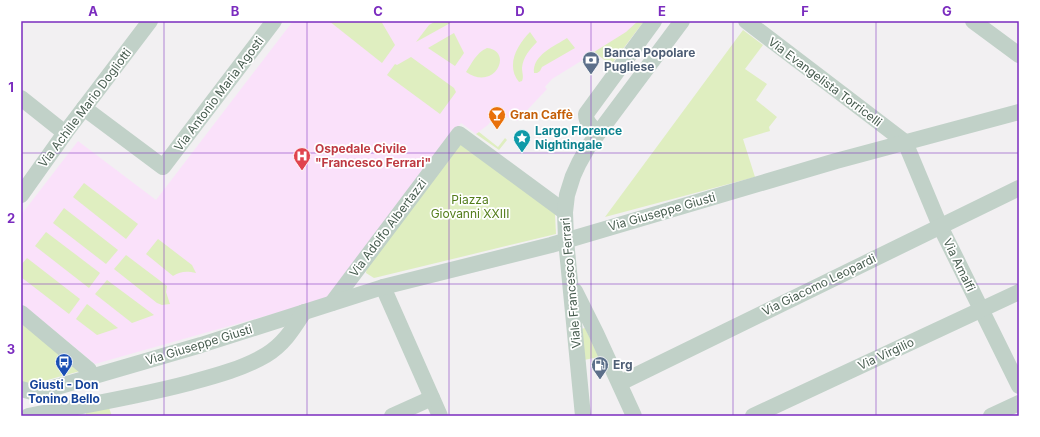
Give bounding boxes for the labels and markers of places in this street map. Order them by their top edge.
place label: Banca Popolare Pugliese [604,45,695,74]
bank icon: Banca Popolare Pugliese [581,50,601,75]
bar icon: Gran Caffè [487,105,507,130]
place label: Gran Caffè [510,107,573,122]
place label: Largo Florence Nightingale [535,123,622,152]
place icon: Largo Florence Nightingale [512,128,532,153]
place label: Ospedale Civile "Francesco Ferrari" [315,141,431,170]
hospital icon: Ospedale Civile "Francesco Ferrari" [292,146,312,171]
bus stop icon: Giusti - Don Tonino Bello [54,352,74,377]
fuel station icon: Erg [590,355,610,380]
place label: Erg [613,357,632,372]
place label: Giusti - Don Tonino Bello [28,377,100,406]

